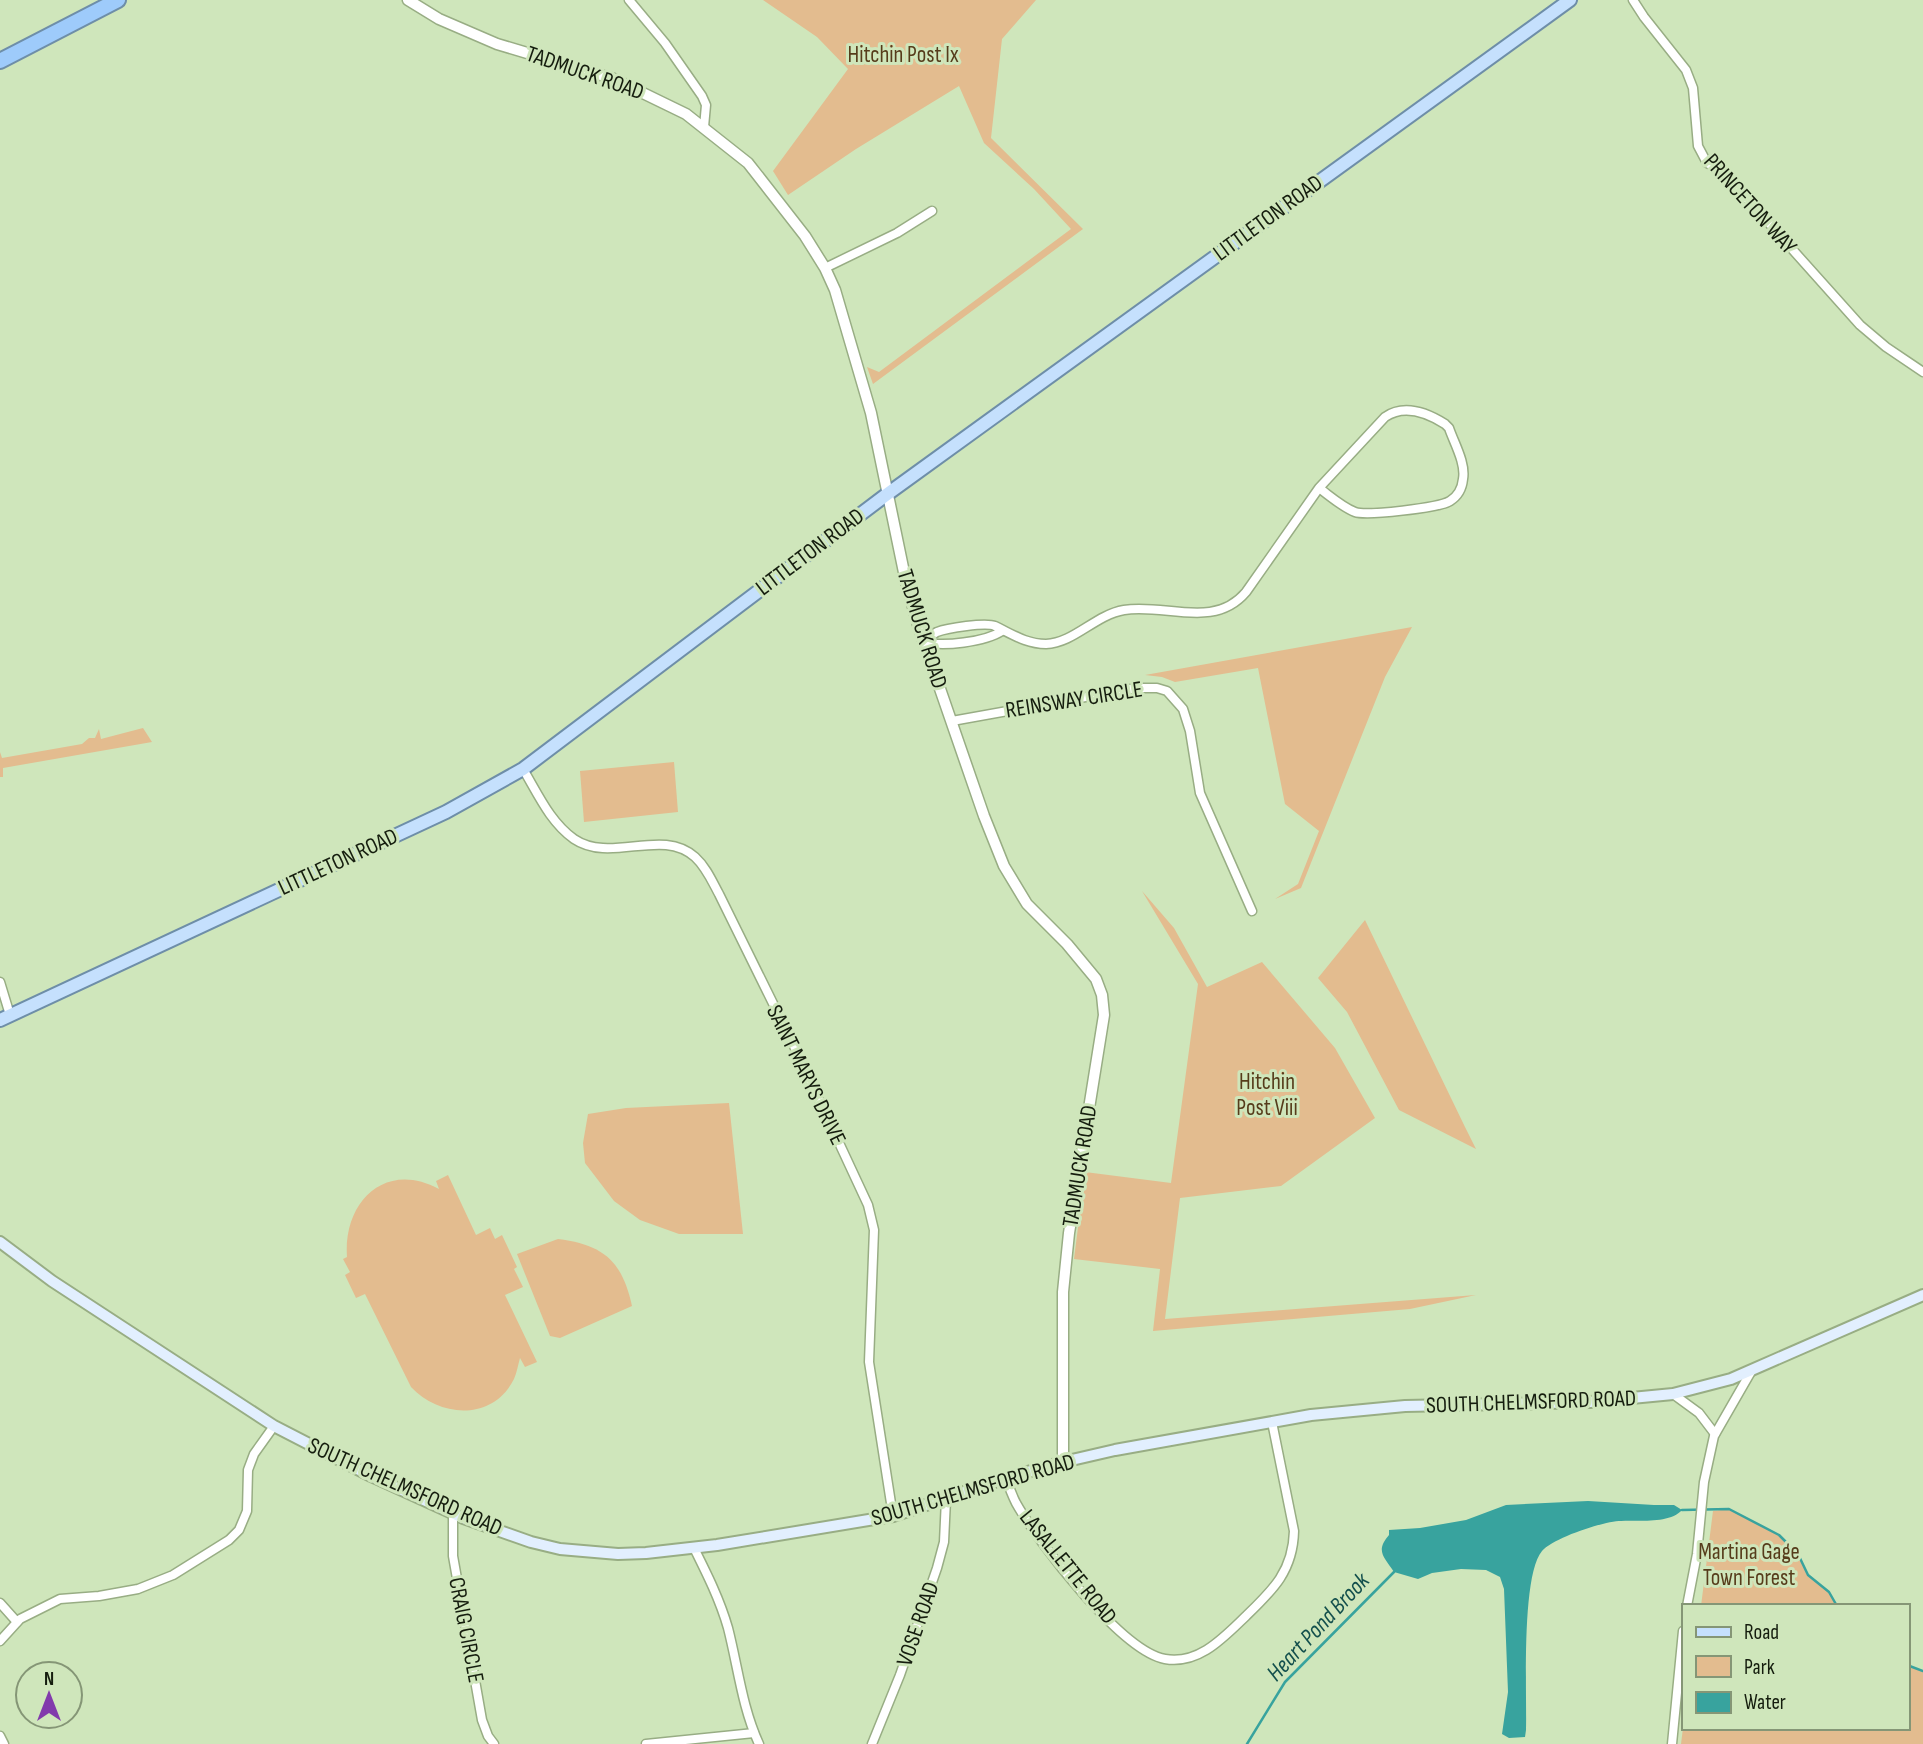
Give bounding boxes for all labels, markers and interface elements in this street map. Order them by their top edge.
street label: TADMUCK ROAD [522,40,648,106]
park label: Hitchin Post Ix [847,41,959,69]
street label: PRINCETON WAY [1697,148,1803,260]
street label: LITTLETON ROAD [1208,169,1328,267]
street label: LITTLETON ROAD [750,502,870,602]
street label: TADMUCK ROAD [891,566,953,692]
street label: REINSWAY CIRCLE [1004,675,1144,725]
street label: LITTLETON ROAD [274,822,402,902]
street label: SAINT MARYS DRIVE [760,1000,852,1150]
park label: Hitchin Post Viii [1236,1068,1298,1122]
street label: TADMUCK ROAD [1057,1103,1103,1229]
street label: SOUTH CHELMSFORD ROAD [1426,1384,1636,1420]
street label: SOUTH CHELMSFORD ROAD [303,1431,507,1543]
street label: SOUTH CHELMSFORD ROAD [868,1448,1078,1532]
street label: LASALLETTE ROAD [1013,1504,1123,1630]
park label: Martina Gage Town Forest [1698,1538,1800,1592]
water label: Heart Pond Brook [1260,1566,1376,1687]
street label: CRAIG CIRCLE [442,1575,490,1685]
street label: VOSE ROAD [891,1578,945,1670]
legend [1682,1604,1909,1730]
text: Road [1744,1620,1779,1645]
text: Park [1744,1655,1775,1680]
north arrow [14,1660,84,1730]
text: N [44,1668,54,1691]
text: Water [1744,1690,1786,1715]

